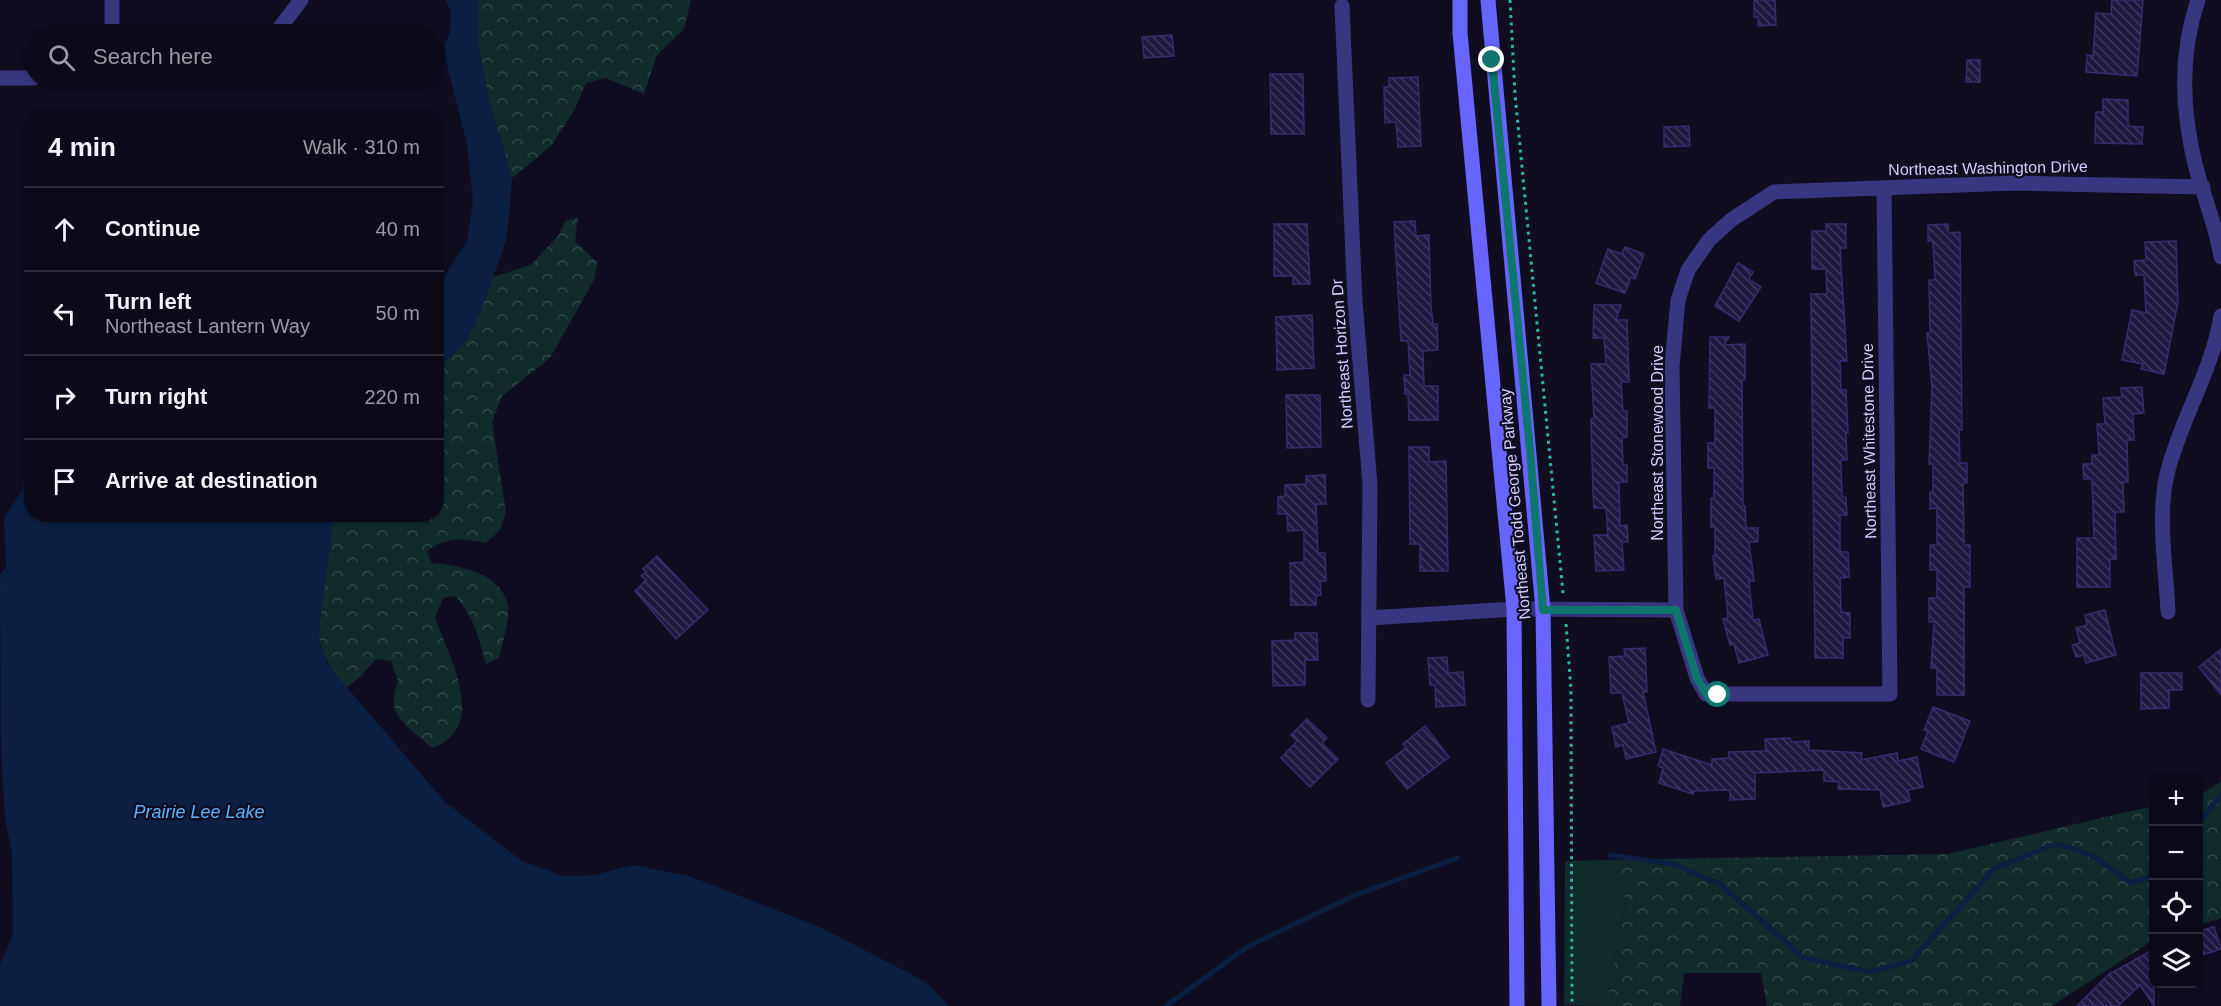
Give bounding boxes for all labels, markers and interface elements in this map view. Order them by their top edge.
search box [24,24,444,90]
icon: search [45,41,78,74]
text: Search here [93,44,213,69]
route end [1478,46,1504,72]
text: 4 min [48,132,116,162]
text: Walk · 310 m [303,136,420,158]
street label: Northeast Washington Drive [1888,158,2088,178]
icon: ahead [48,213,81,246]
text: Continue [105,216,200,241]
text: 40 m [376,218,420,240]
street label: Northeast Horizon Dr [1328,278,1356,430]
text: Turn left [105,289,191,314]
icon: left [48,297,81,330]
text: 50 m [376,302,420,324]
text: Northeast Lantern Way [105,315,310,337]
street label: Northeast Whitestone Drive [1859,343,1879,539]
street label: Northeast Stonewood Drive [1649,345,1666,541]
icon: right [48,381,81,414]
text: Turn right [105,384,207,409]
text: 220 m [364,386,420,408]
street label: Northeast Todd George Parkway [1496,388,1534,620]
icon: arrive [48,465,81,498]
text: Arrive at destination [105,468,318,493]
route start [1704,681,1730,707]
map controls [2149,772,2203,988]
button: + [2149,772,2203,826]
water label: Prairie Lee Lake [133,802,265,822]
button: − [2149,826,2203,880]
button: locate [2149,880,2203,934]
button: layers [2149,934,2203,988]

